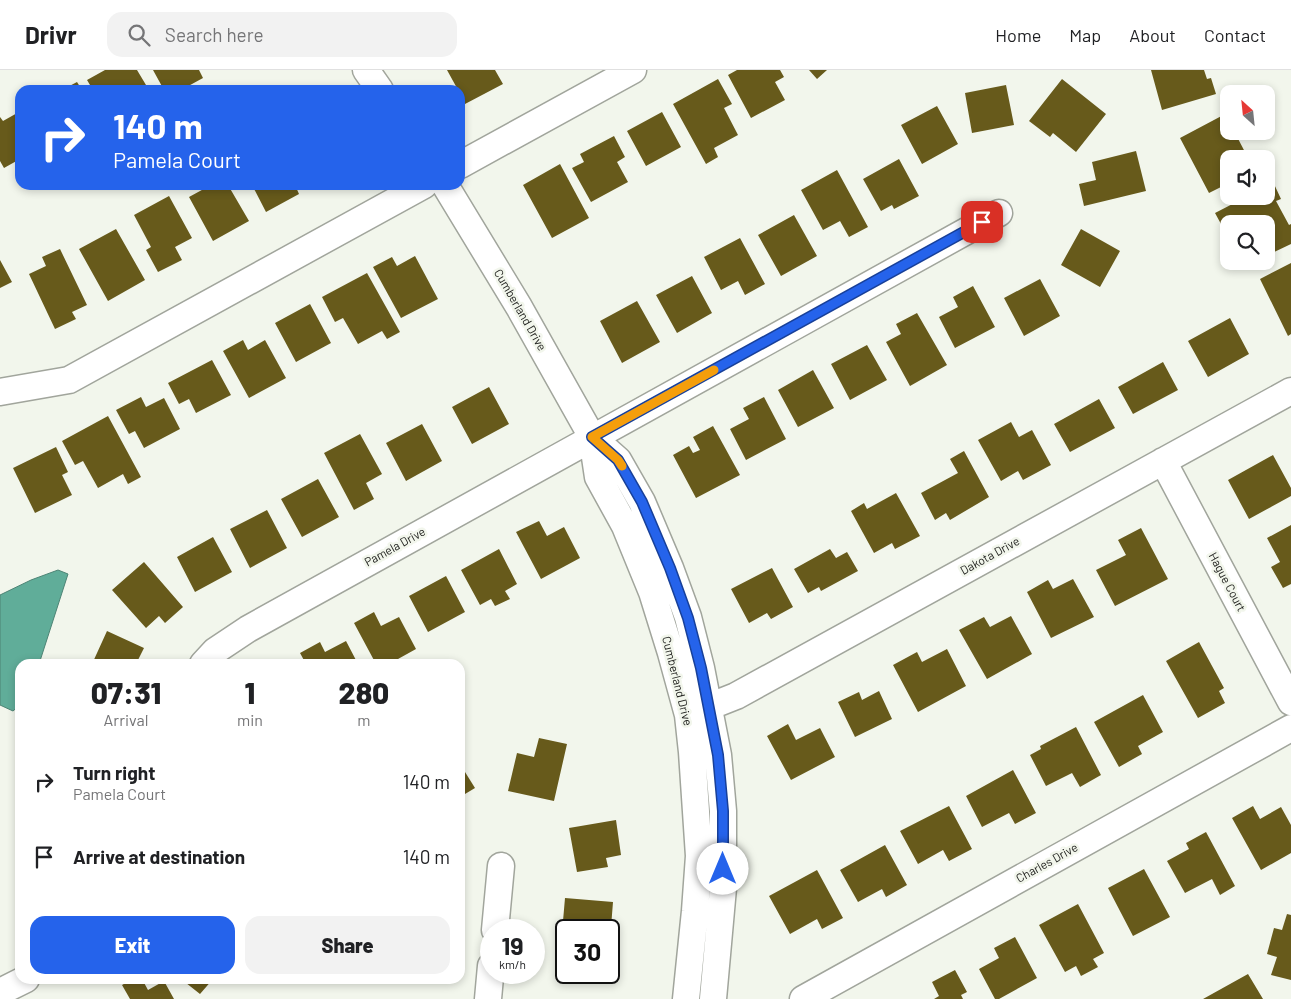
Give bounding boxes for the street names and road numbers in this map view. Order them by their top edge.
street label: Cumberland Drive [492,266,550,353]
street label: Pamela Drive [362,524,427,569]
street label: Dakota Drive [958,533,1021,577]
street label: Hague Court [1206,550,1249,613]
street label: Cumberland Drive [660,635,696,727]
street label: Charles Drive [1013,839,1080,885]

